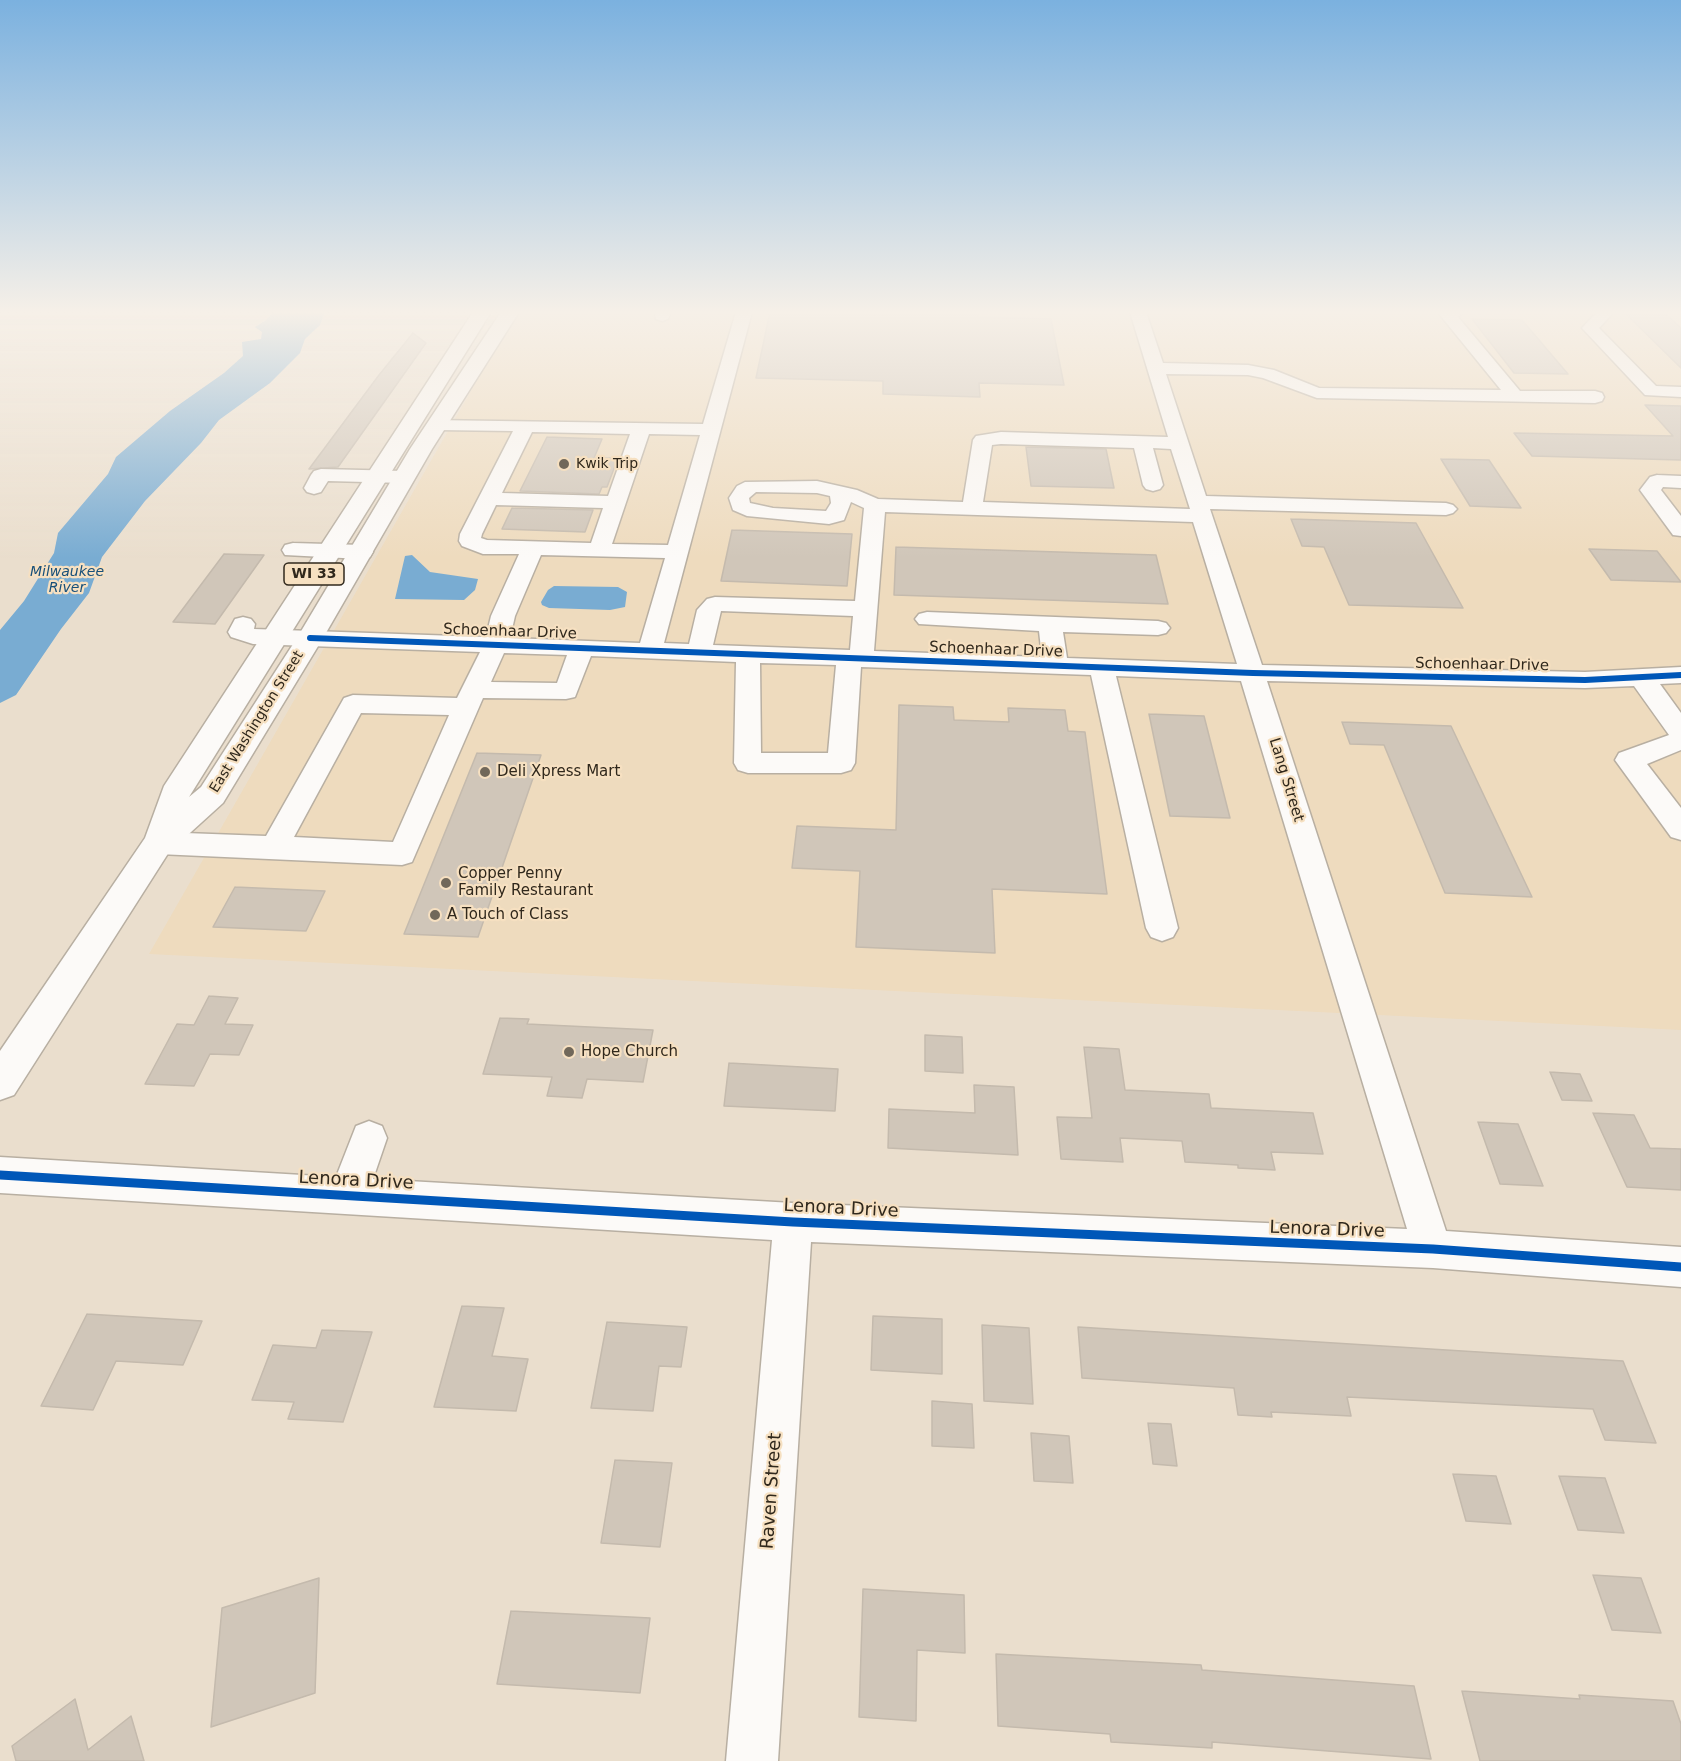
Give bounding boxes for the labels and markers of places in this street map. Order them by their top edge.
place label: Kwik Trip [576,456,638,472]
marker: Kwik Trip [557,457,571,471]
place label: Deli Xpress Mart [497,763,620,781]
marker: Deli Xpress Mart [478,765,492,779]
place label: Copper Penny Family Restaurant [458,865,593,900]
marker: Copper Penny Family Restaurant [439,876,453,890]
place label: A Touch of Class [447,906,569,924]
marker: A Touch of Class [428,908,442,922]
place label: Hope Church [581,1043,678,1061]
marker: Hope Church [562,1045,576,1059]

